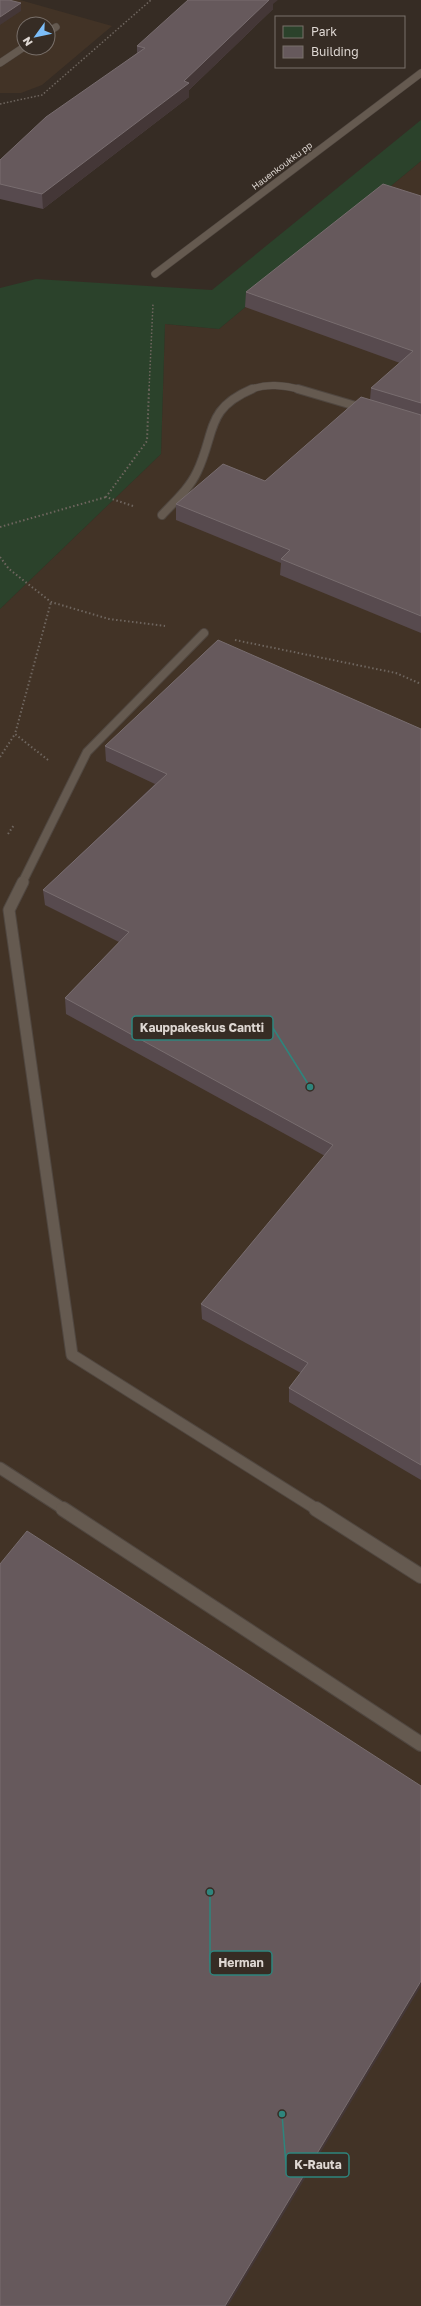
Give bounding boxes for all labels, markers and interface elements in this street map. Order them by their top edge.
north arrow [16,16,56,56]
legend [275,16,405,68]
text: Park [311,24,337,39]
text: N [19,35,35,49]
text: Building [311,44,359,59]
street label: Hauenkoukku pp [249,139,314,192]
callout: Kauppakeskus Cantti [132,1016,273,1040]
text: Kauppakeskus Cantti [140,1020,264,1035]
callout: Herman [210,1951,272,1975]
text: Herman [218,1955,264,1970]
callout: K-Rauta [286,2153,349,2177]
text: K-Rauta [294,2157,342,2172]

